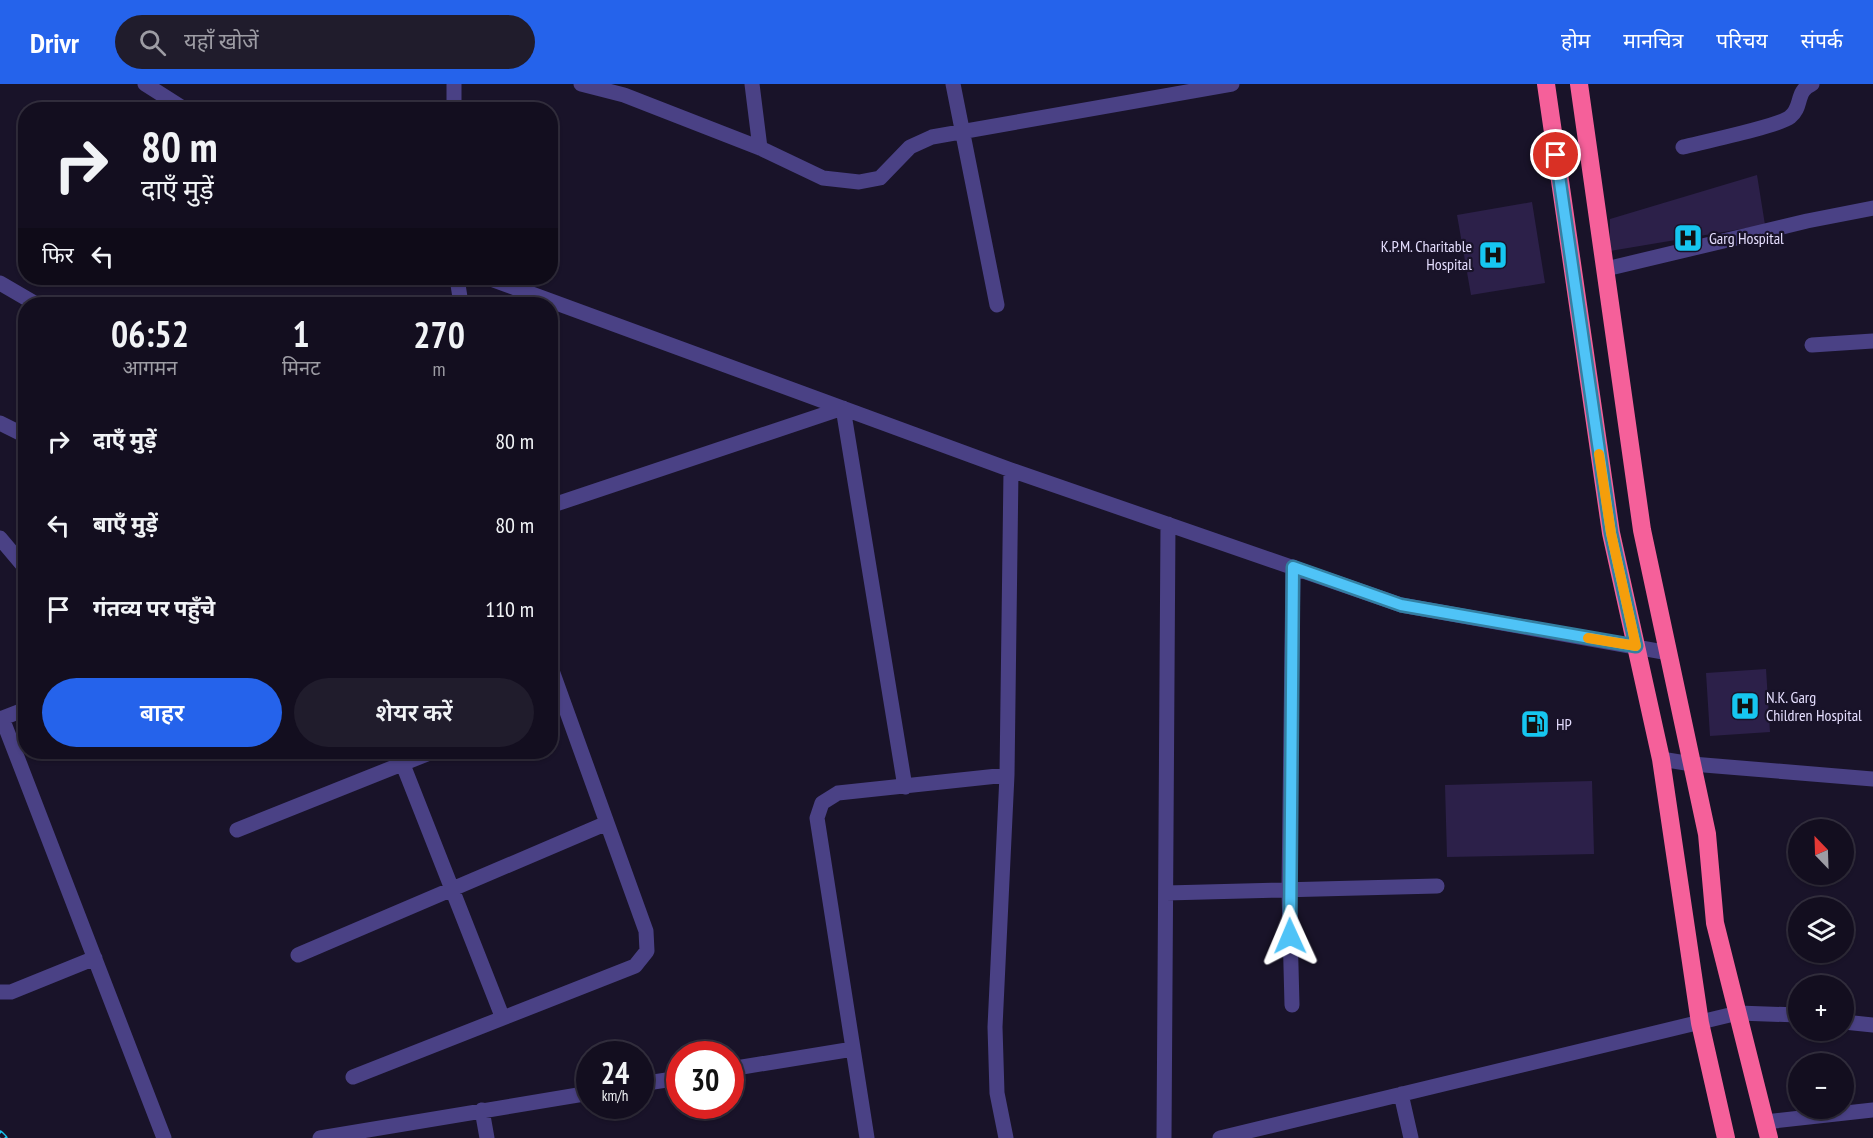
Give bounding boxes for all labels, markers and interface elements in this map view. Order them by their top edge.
search box [115,15,535,69]
text: Drivr [30,24,79,61]
icon: search [136,26,169,59]
text: यहाँ खोजें [184,27,259,55]
text: होम [1561,27,1590,54]
text: मानचित्र [1623,27,1683,54]
text: परिचय [1716,27,1768,54]
text: संपर्क [1801,27,1843,54]
text: 80 m [141,119,218,174]
icon: right [42,126,120,204]
pin [1530,129,1581,180]
icon: arrive [1539,138,1572,171]
text: दाएँ मुड़ें [141,172,214,206]
hospital icon: Garg Hospital [1672,222,1704,254]
place label: Garg Hospital [1709,228,1784,248]
place label: K.P.M. Charitable Hospital [1381,236,1472,274]
hospital icon: K.P.M. Charitable Hospital [1477,239,1509,271]
icon: left [86,240,119,273]
text: फिर [42,241,74,269]
text: 06:52 [111,310,189,357]
text: 1 [292,310,310,357]
text: 270 [413,311,465,358]
text: आगमन [123,355,177,381]
text: मिनट [282,355,320,381]
text: m [433,356,446,382]
icon: right [42,425,75,458]
text: दाएँ मुड़ें [93,426,157,454]
text: 80 m [495,427,534,455]
icon: left [42,509,75,542]
text: बाएँ मुड़ें [93,510,158,538]
text: 80 m [495,511,534,539]
icon: arrive [42,593,75,626]
text: गंतव्य पर पहुँचे [93,594,215,622]
text: 110 m [485,595,534,623]
button: बाहर [42,678,282,747]
button: शेयर करें [294,678,534,747]
place label: N.K. Garg Children Hospital [1766,687,1862,725]
hospital icon: N.K. Garg Children Hospital [1729,690,1761,722]
fuel station icon: HP [1519,708,1551,740]
place label: HP [1556,714,1572,734]
north arrow [1788,819,1854,885]
map controls [1788,819,1854,1119]
button: layers [1788,897,1854,963]
position arrow [1258,904,1322,968]
button: + [1788,975,1854,1041]
speed limit sign: 30 [666,1041,744,1119]
text: 24 [601,1053,629,1092]
button: − [1788,1053,1854,1119]
text: km/h [602,1086,628,1105]

